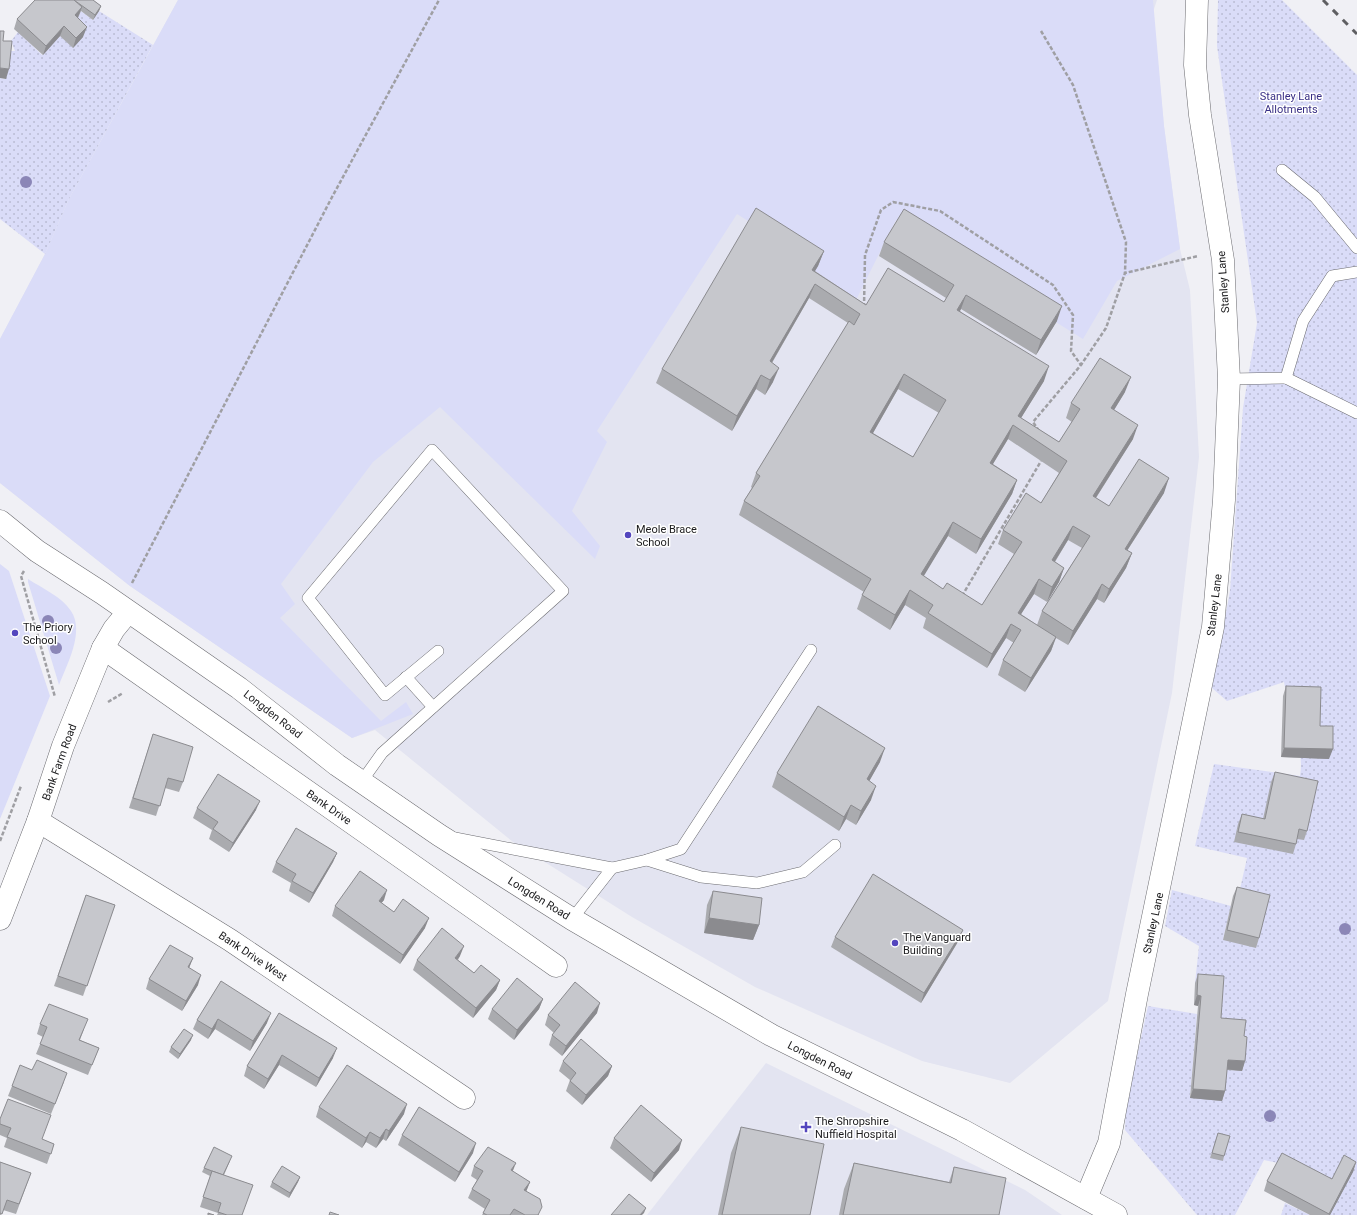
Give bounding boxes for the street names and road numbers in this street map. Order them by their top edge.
street label: Stanley Lane [1215,250,1232,314]
street label: Stanley Lane [1204,573,1225,637]
street label: Longden Road [241,688,304,741]
street label: Bank Farm Road [40,722,79,802]
street label: Bank Drive [304,787,354,828]
street label: Longden Road [505,874,572,923]
street label: Stanley Lane [1141,891,1166,955]
street label: Bank Drive West [216,929,290,984]
street label: Longden Road [785,1039,854,1082]

